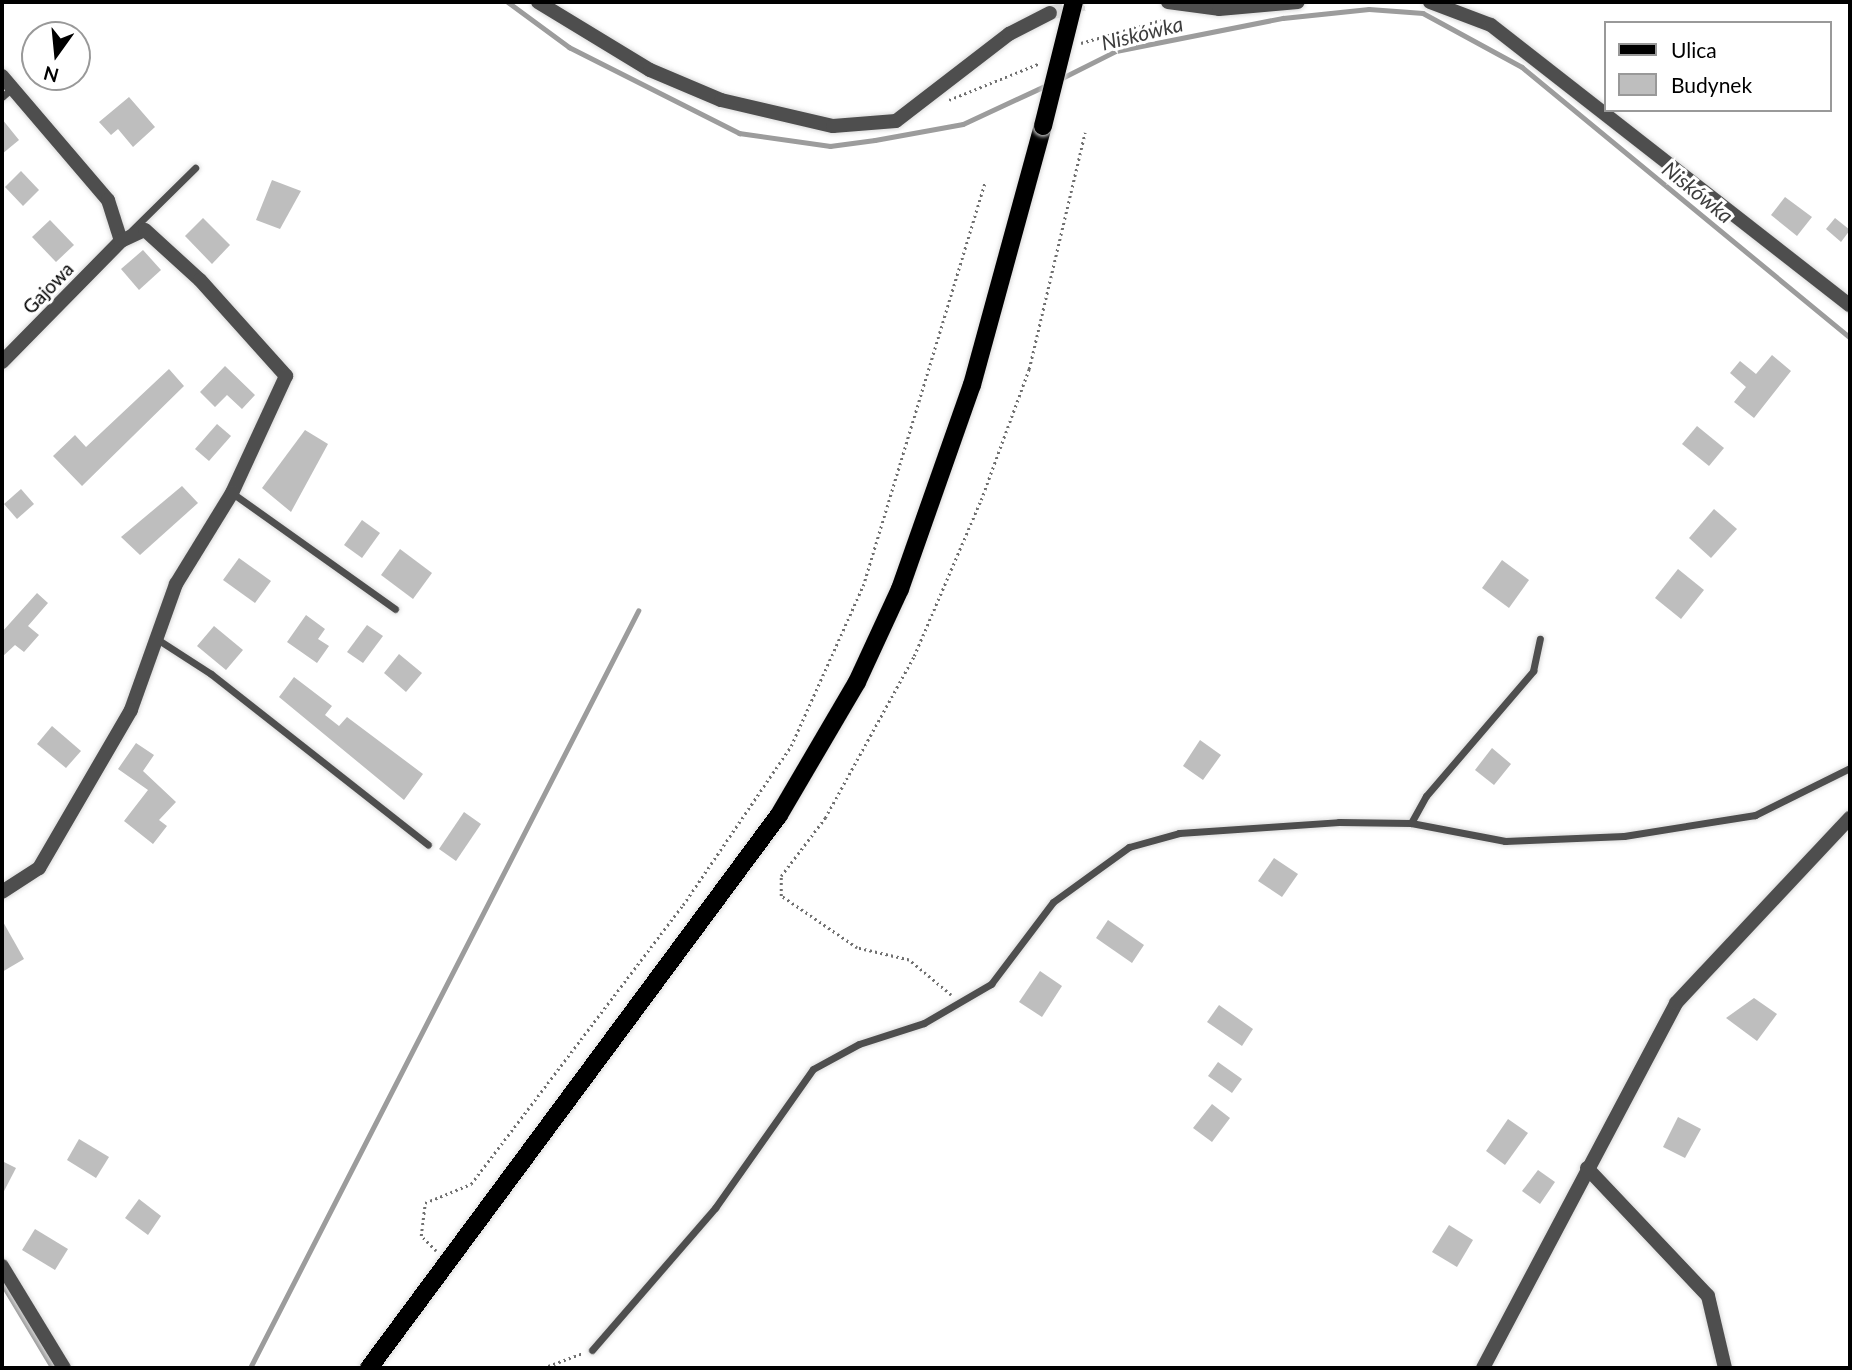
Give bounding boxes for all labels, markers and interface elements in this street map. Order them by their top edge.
water label: Niskówka [1098,11,1186,55]
north arrow [21,21,91,91]
legend [1604,21,1831,112]
text: Ulica [1671,37,1717,62]
text: N [41,62,61,88]
text: Budynek [1671,72,1752,97]
water label: Niskówka [1658,156,1738,228]
street label: Gajowa [18,258,78,318]

